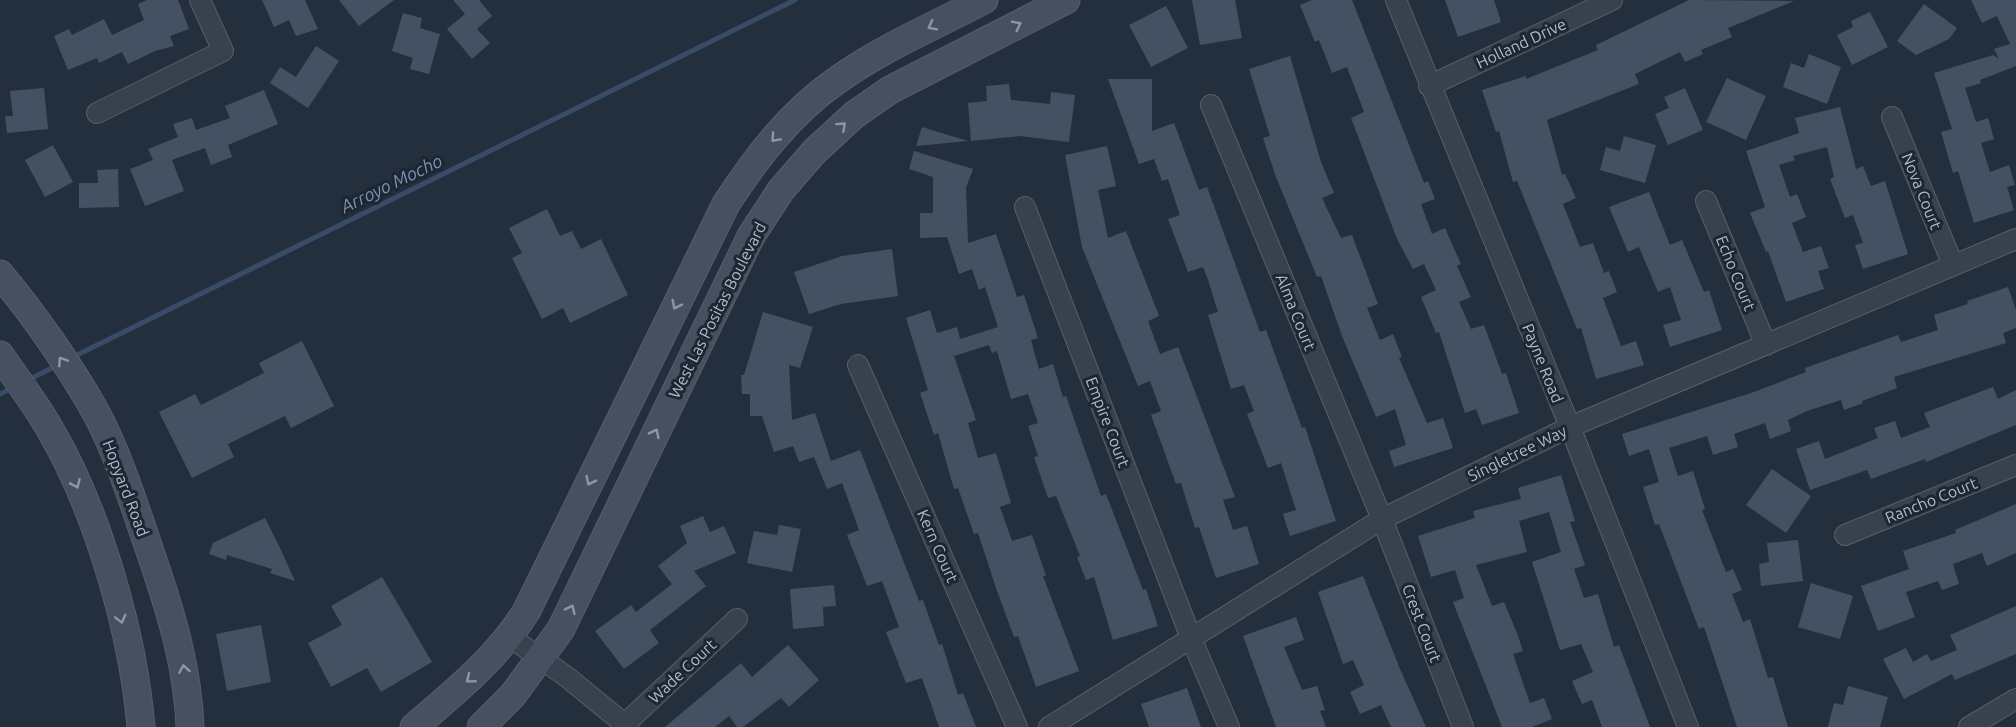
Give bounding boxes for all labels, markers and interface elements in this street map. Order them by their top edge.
street label: Holland Drive [1473,14,1569,72]
one-way arrow [928,19,939,31]
one-way arrow [1010,21,1021,32]
one-way arrow [836,122,846,133]
one-way arrow [771,131,782,142]
water label: Arroyo Mocho [336,150,445,217]
street label: Nova Court [1898,150,1946,233]
street label: West Las Positas Boulevard [665,219,769,401]
street label: Echo Court [1713,233,1759,314]
street label: Alma Court [1272,271,1320,354]
one-way arrow [672,299,684,310]
street label: Payne Road [1519,321,1567,405]
one-way arrow [58,357,69,368]
street label: Empire Court [1083,374,1134,470]
street label: Singletree Way [1465,421,1570,485]
one-way arrow [648,428,660,439]
street label: Hopyard Road [99,437,153,539]
street label: Rancho Court [1882,473,1980,527]
one-way arrow [586,474,598,485]
one-way arrow [69,478,81,489]
street label: Kern Court [914,507,962,586]
street label: Crest Court [1399,581,1445,665]
one-way arrow [563,604,575,615]
one-way arrow [113,613,126,623]
street label: Wade Court [645,635,720,707]
one-way arrow [178,664,190,674]
one-way arrow [466,672,477,683]

